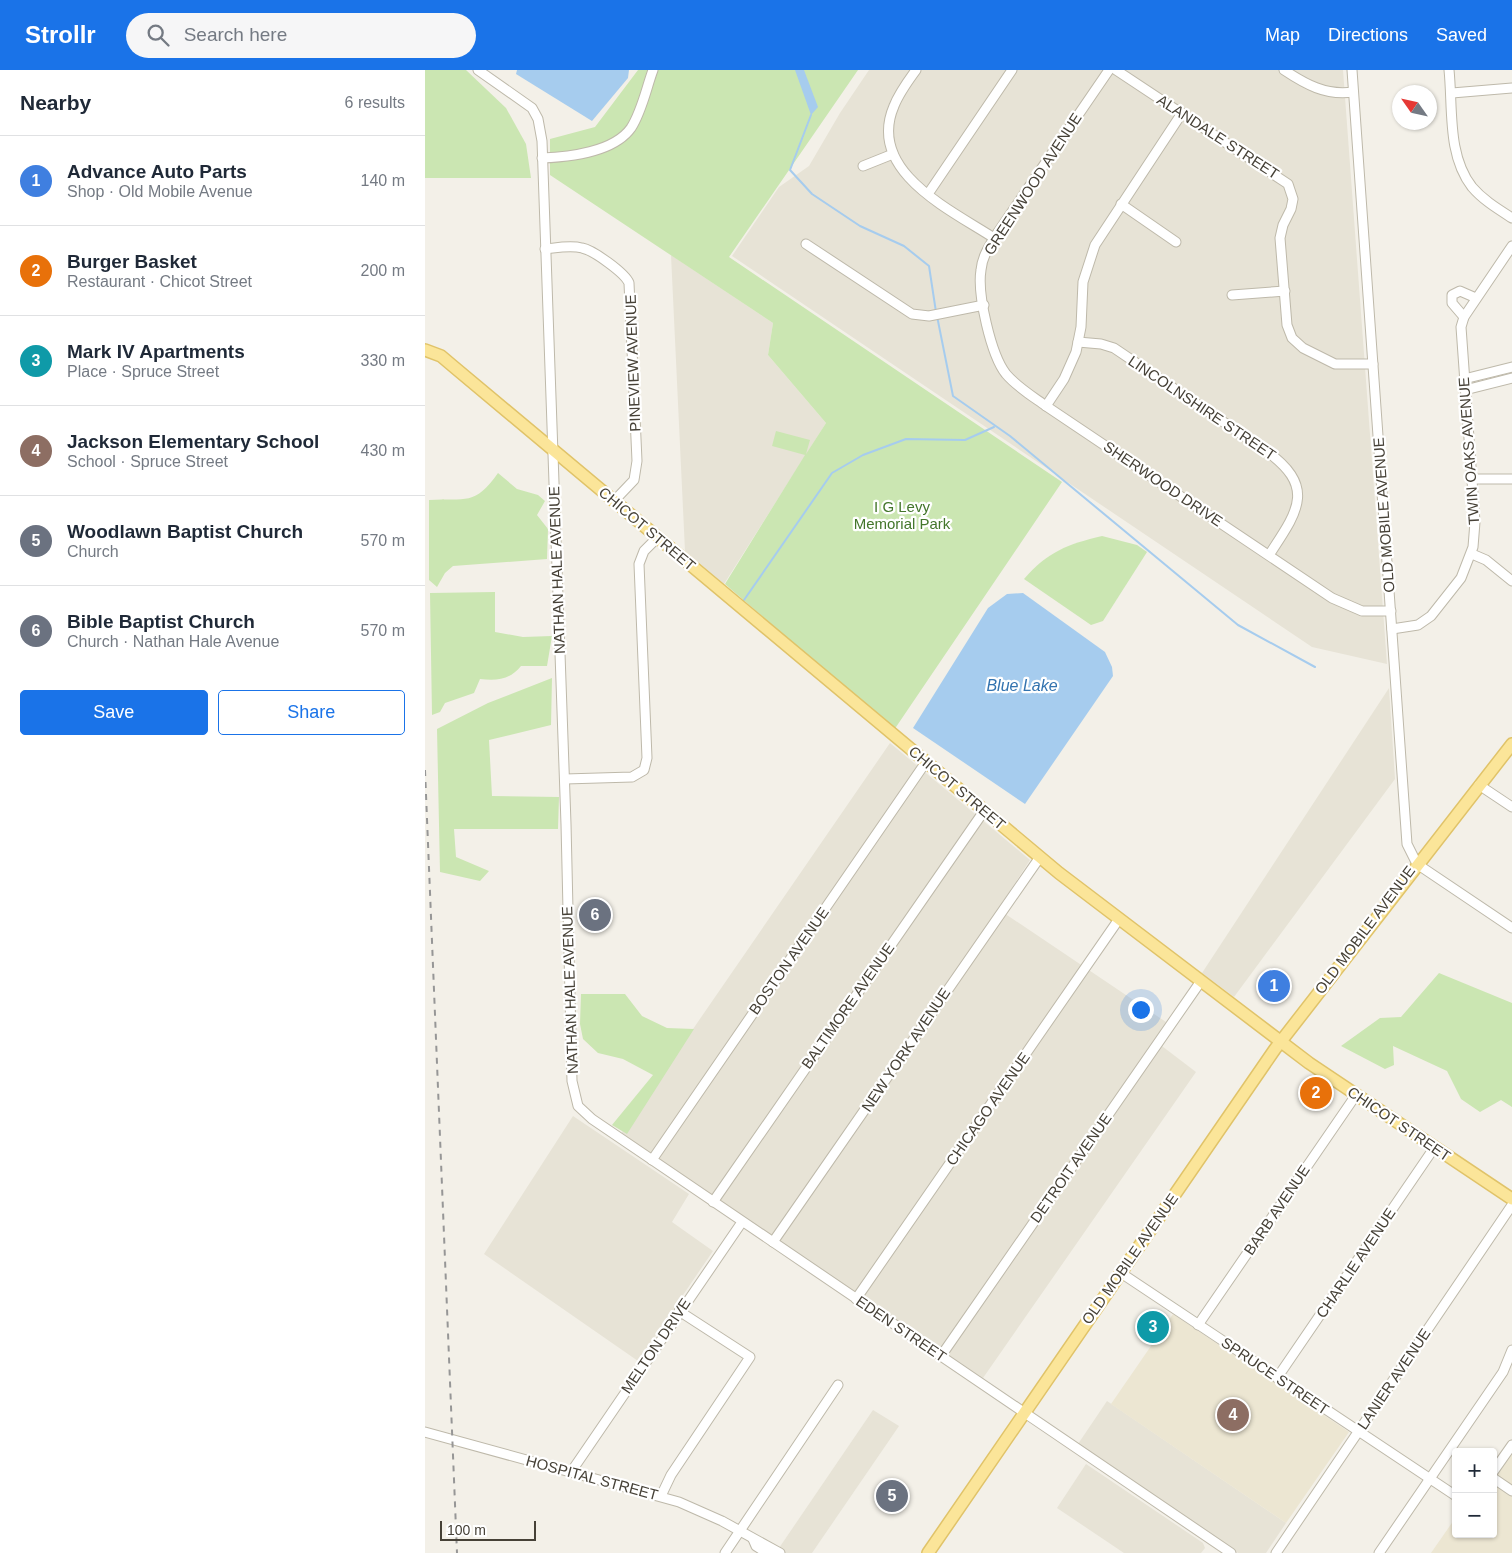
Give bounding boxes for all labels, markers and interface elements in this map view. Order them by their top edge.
search box [126,13,476,58]
text: Strollr [25,21,96,48]
icon: search [144,21,172,49]
text: Search here [184,24,287,45]
text: Map [1265,25,1300,45]
text: Directions [1328,25,1408,45]
text: Saved [1436,25,1487,45]
north arrow [1392,85,1437,130]
text: Nearby [20,91,91,114]
street label: ALANDALE STREET [1154,91,1282,182]
text: 6 results [345,94,405,111]
street label: GREENWOOD AVENUE [980,110,1085,258]
text: Advance Auto Parts [67,161,247,182]
text: 1 [32,172,40,189]
text: 140 m [361,172,405,189]
text: Shop · Old Mobile Avenue [67,183,253,200]
text: Burger Basket [67,251,197,272]
text: 2 [32,262,40,279]
text: 200 m [361,262,405,279]
text: Restaurant · Chicot Street [67,273,252,290]
street label: PINEVIEW AVENUE [622,294,643,432]
text: Mark IV Apartments [67,341,245,362]
text: 3 [32,352,40,369]
text: 330 m [361,352,405,369]
street label: LINCOLNSHIRE STREET [1125,352,1279,463]
text: Place · Spruce Street [67,363,219,380]
street label: TWIN OAKS AVENUE [1455,377,1482,525]
text: Jackson Elementary School [67,431,319,452]
street label: SHERWOOD DRIVE [1101,437,1226,530]
street label: OLD MOBILE AVENUE [1370,437,1397,593]
text: 4 [32,442,40,459]
text: 430 m [361,442,405,459]
text: School · Spruce Street [67,453,228,470]
street label: CHICOT STREET [596,483,699,574]
street label: NATHAN HALE AVENUE [545,486,568,654]
park label: I G Levy Memorial Park [854,498,951,532]
text: Woodlawn Baptist Church [67,521,303,542]
text: 5 [32,532,40,549]
text: 570 m [361,532,405,549]
text: Church [67,543,119,560]
text: Bible Baptist Church [67,611,255,632]
text: 6 [32,622,40,639]
text: 570 m [361,622,405,639]
text: Church · Nathan Hale Avenue [67,633,279,650]
water label: Blue Lake [986,677,1058,694]
button: Save [20,690,208,735]
button: Share [218,690,405,735]
street label: CHICOT STREET [906,742,1009,833]
street label: OLD MOBILE AVENUE [1311,862,1418,997]
pin: 6 [579,896,611,934]
street label: BOSTON AVENUE [745,904,832,1018]
street label: NATHAN HALE AVENUE [558,906,581,1074]
street label: BALTIMORE AVENUE [798,940,897,1072]
pin: 1 [1258,967,1290,1005]
street label: NEW YORK AVENUE [858,985,953,1115]
your location [1128,997,1154,1023]
street label: CHICAGO AVENUE [942,1049,1033,1168]
pin: 2 [1300,1074,1332,1112]
street label: CHICOT STREET [1345,1083,1454,1164]
street label: DETROIT AVENUE [1026,1110,1115,1226]
street label: BARB AVENUE [1240,1162,1313,1258]
street label: OLD MOBILE AVENUE [1078,1190,1181,1327]
street label: CHARLIE AVENUE [1312,1205,1399,1321]
street label: EDEN STREET [853,1292,950,1365]
street label: MELTON DRIVE [617,1295,694,1397]
pin: 3 [1137,1308,1169,1346]
street label: LANIER AVENUE [1354,1325,1434,1432]
street label: SPRUCE STREET [1218,1333,1332,1418]
pin: 4 [1217,1396,1249,1434]
map controls [1452,1448,1497,1538]
button: + [1452,1448,1497,1493]
street label: HOSPITAL STREET [524,1452,660,1503]
pin: 5 [876,1477,908,1515]
button: − [1452,1493,1497,1538]
scale bar [440,1518,536,1541]
text: 100 m [447,1522,486,1538]

